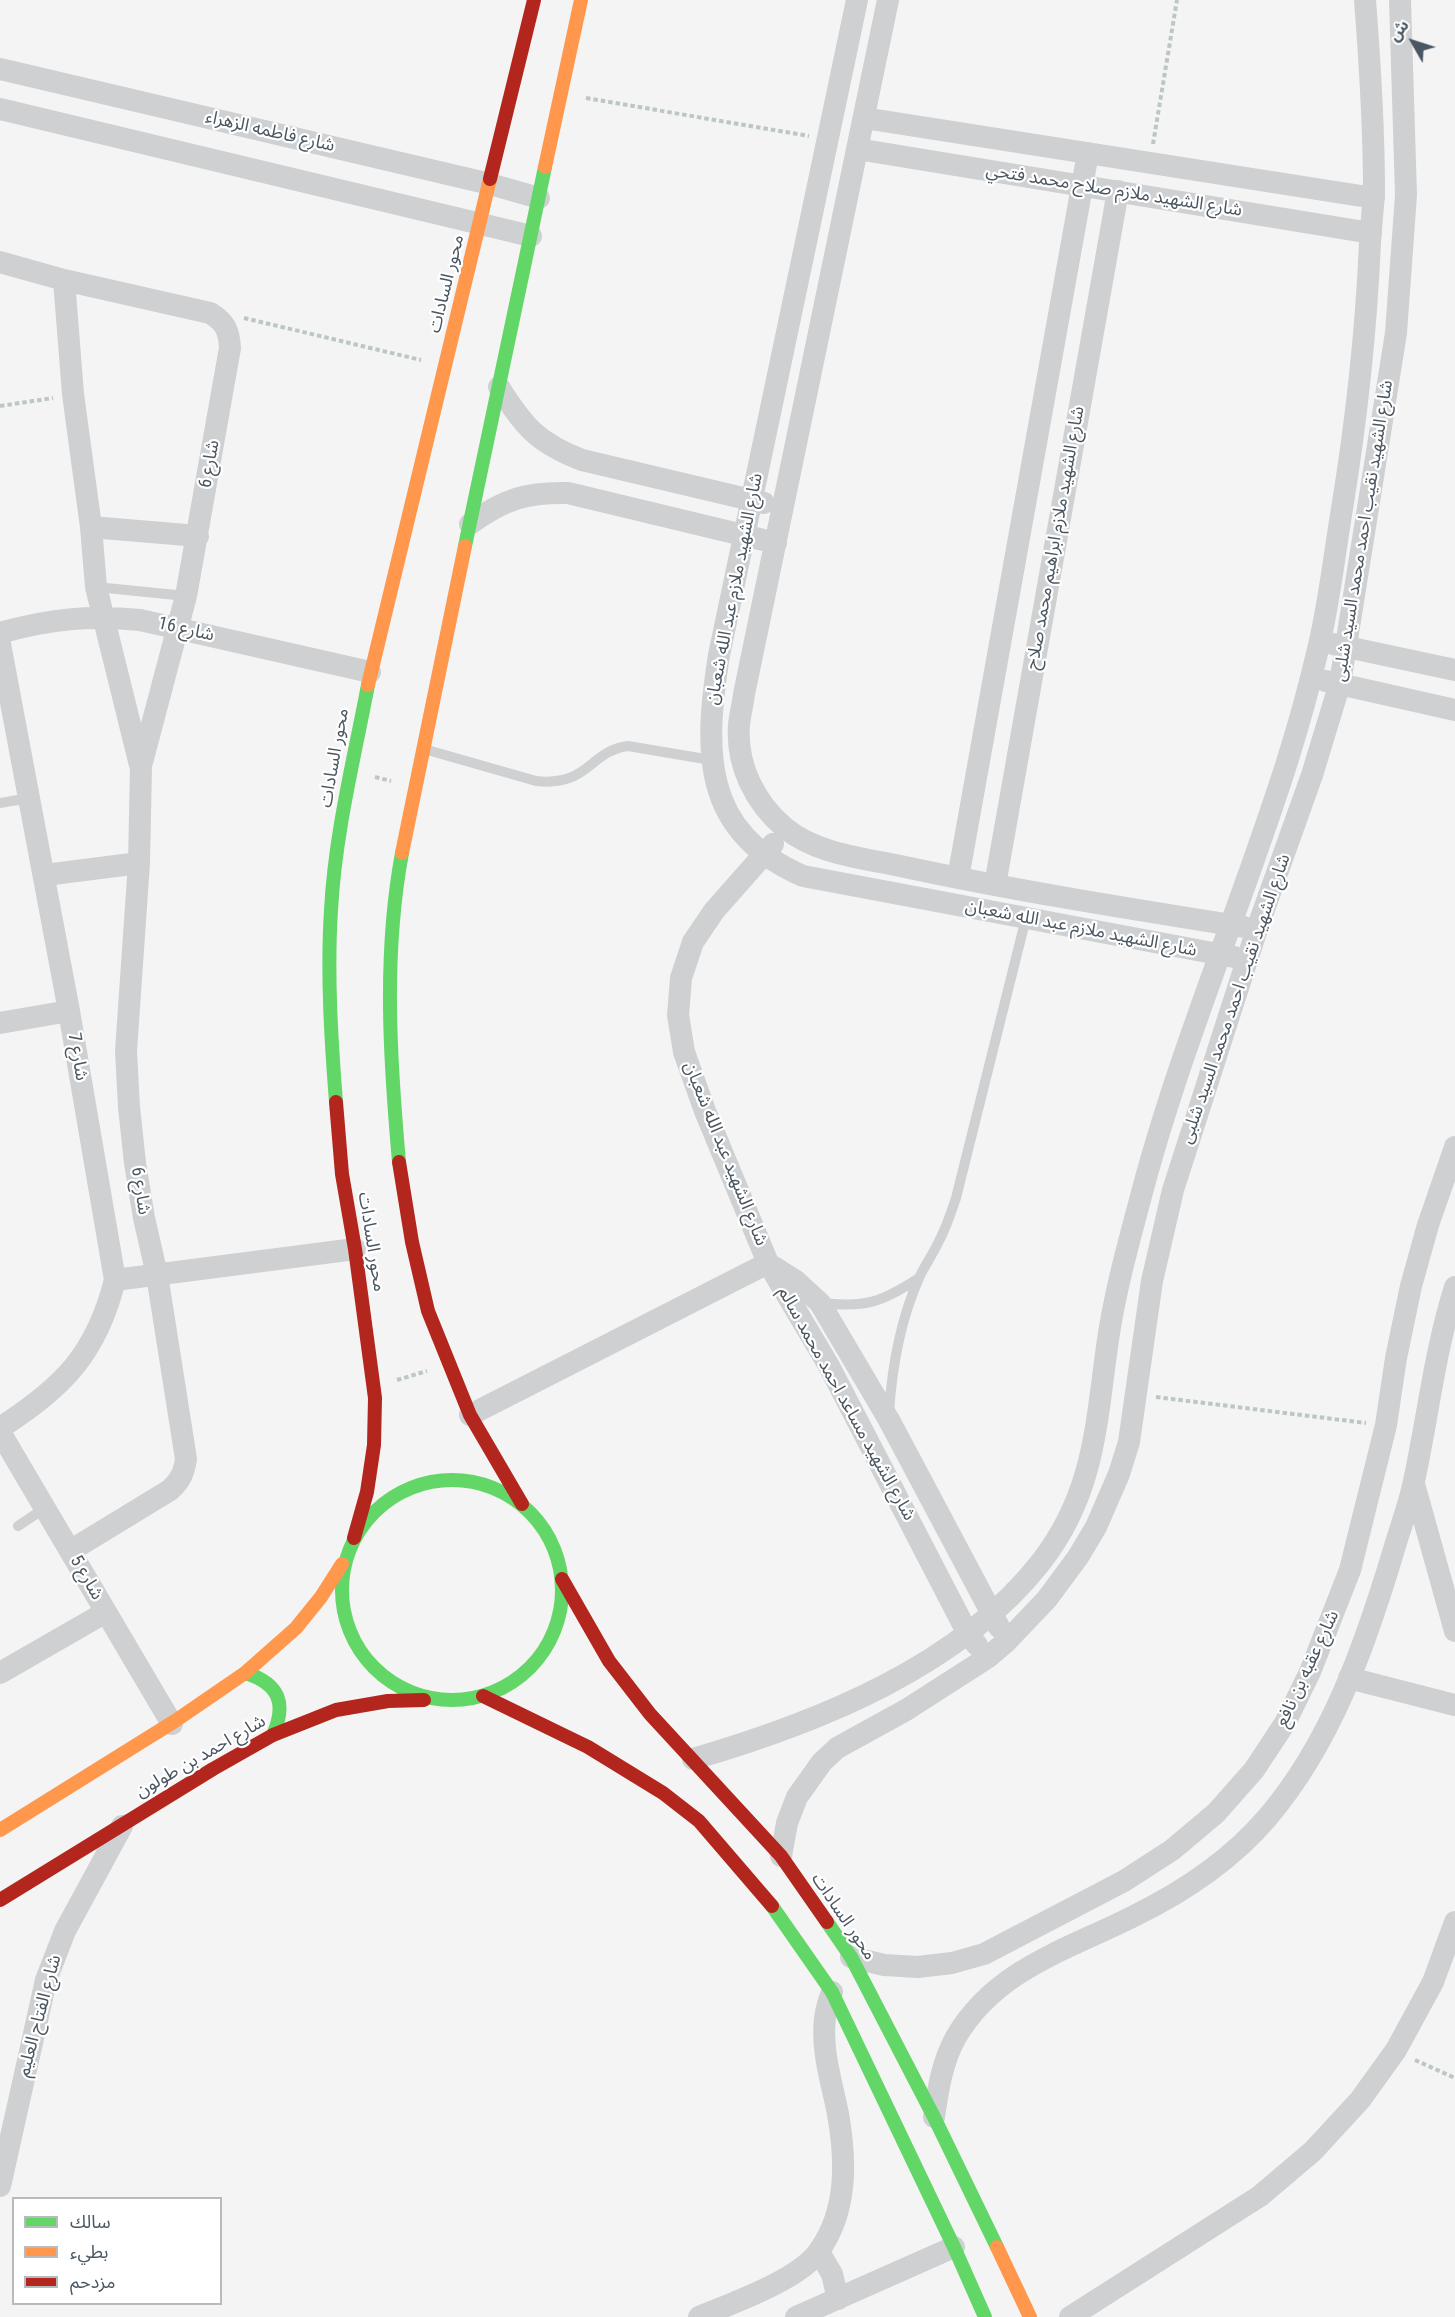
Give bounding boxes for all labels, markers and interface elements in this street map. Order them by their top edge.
north arrow [1383,12,1443,72]
text: ش [1384,16,1413,45]
street label: شارع فاطمه الزهراء [203,107,337,157]
street label: شارع الشهيد ملازم صلاح محمد فتحي [984,160,1244,222]
street label: محور السادات [424,233,470,335]
street label: شارع الشهيد نقيب احمد محمد السيد شلبى [1329,379,1399,683]
street label: شارع الشهيد ملازم ابراهيم محمد صلاح [1022,405,1090,671]
street label: شارع 6 [195,438,225,490]
street label: شارع الشهيد ملازم عبد الله شعبان [702,471,768,707]
street label: شارع 16 [156,613,216,647]
street label: محور السادات [316,707,354,809]
street label: شارع الشهيد نقيب احمد محمد السيد شلبى [1176,851,1296,1147]
street label: شارع الشهيد ملازم عبد الله شعبان [963,896,1199,962]
street label: شارع 7 [62,1031,92,1083]
street label: شارع الشهيد عبد الله شعبان [678,1059,772,1249]
street label: شارع 6 [126,1166,154,1216]
street label: محور السادات [352,1191,390,1293]
street label: شارع الشهيد مساعد احمد محمد سالم [773,1283,919,1525]
street label: شارع 5 [65,1552,107,1604]
street label: شارع عقبه بن نافع [1272,1607,1344,1731]
street label: شارع احمد بن طولون [132,1711,270,1803]
street label: محور السادات [806,1869,880,1965]
street label: شارع الفتاح العليم [13,1953,67,2079]
legend [12,2197,222,2305]
text: سالك [70,2211,111,2232]
text: بطيء [70,2241,108,2262]
text: مزدحم [70,2271,115,2292]

